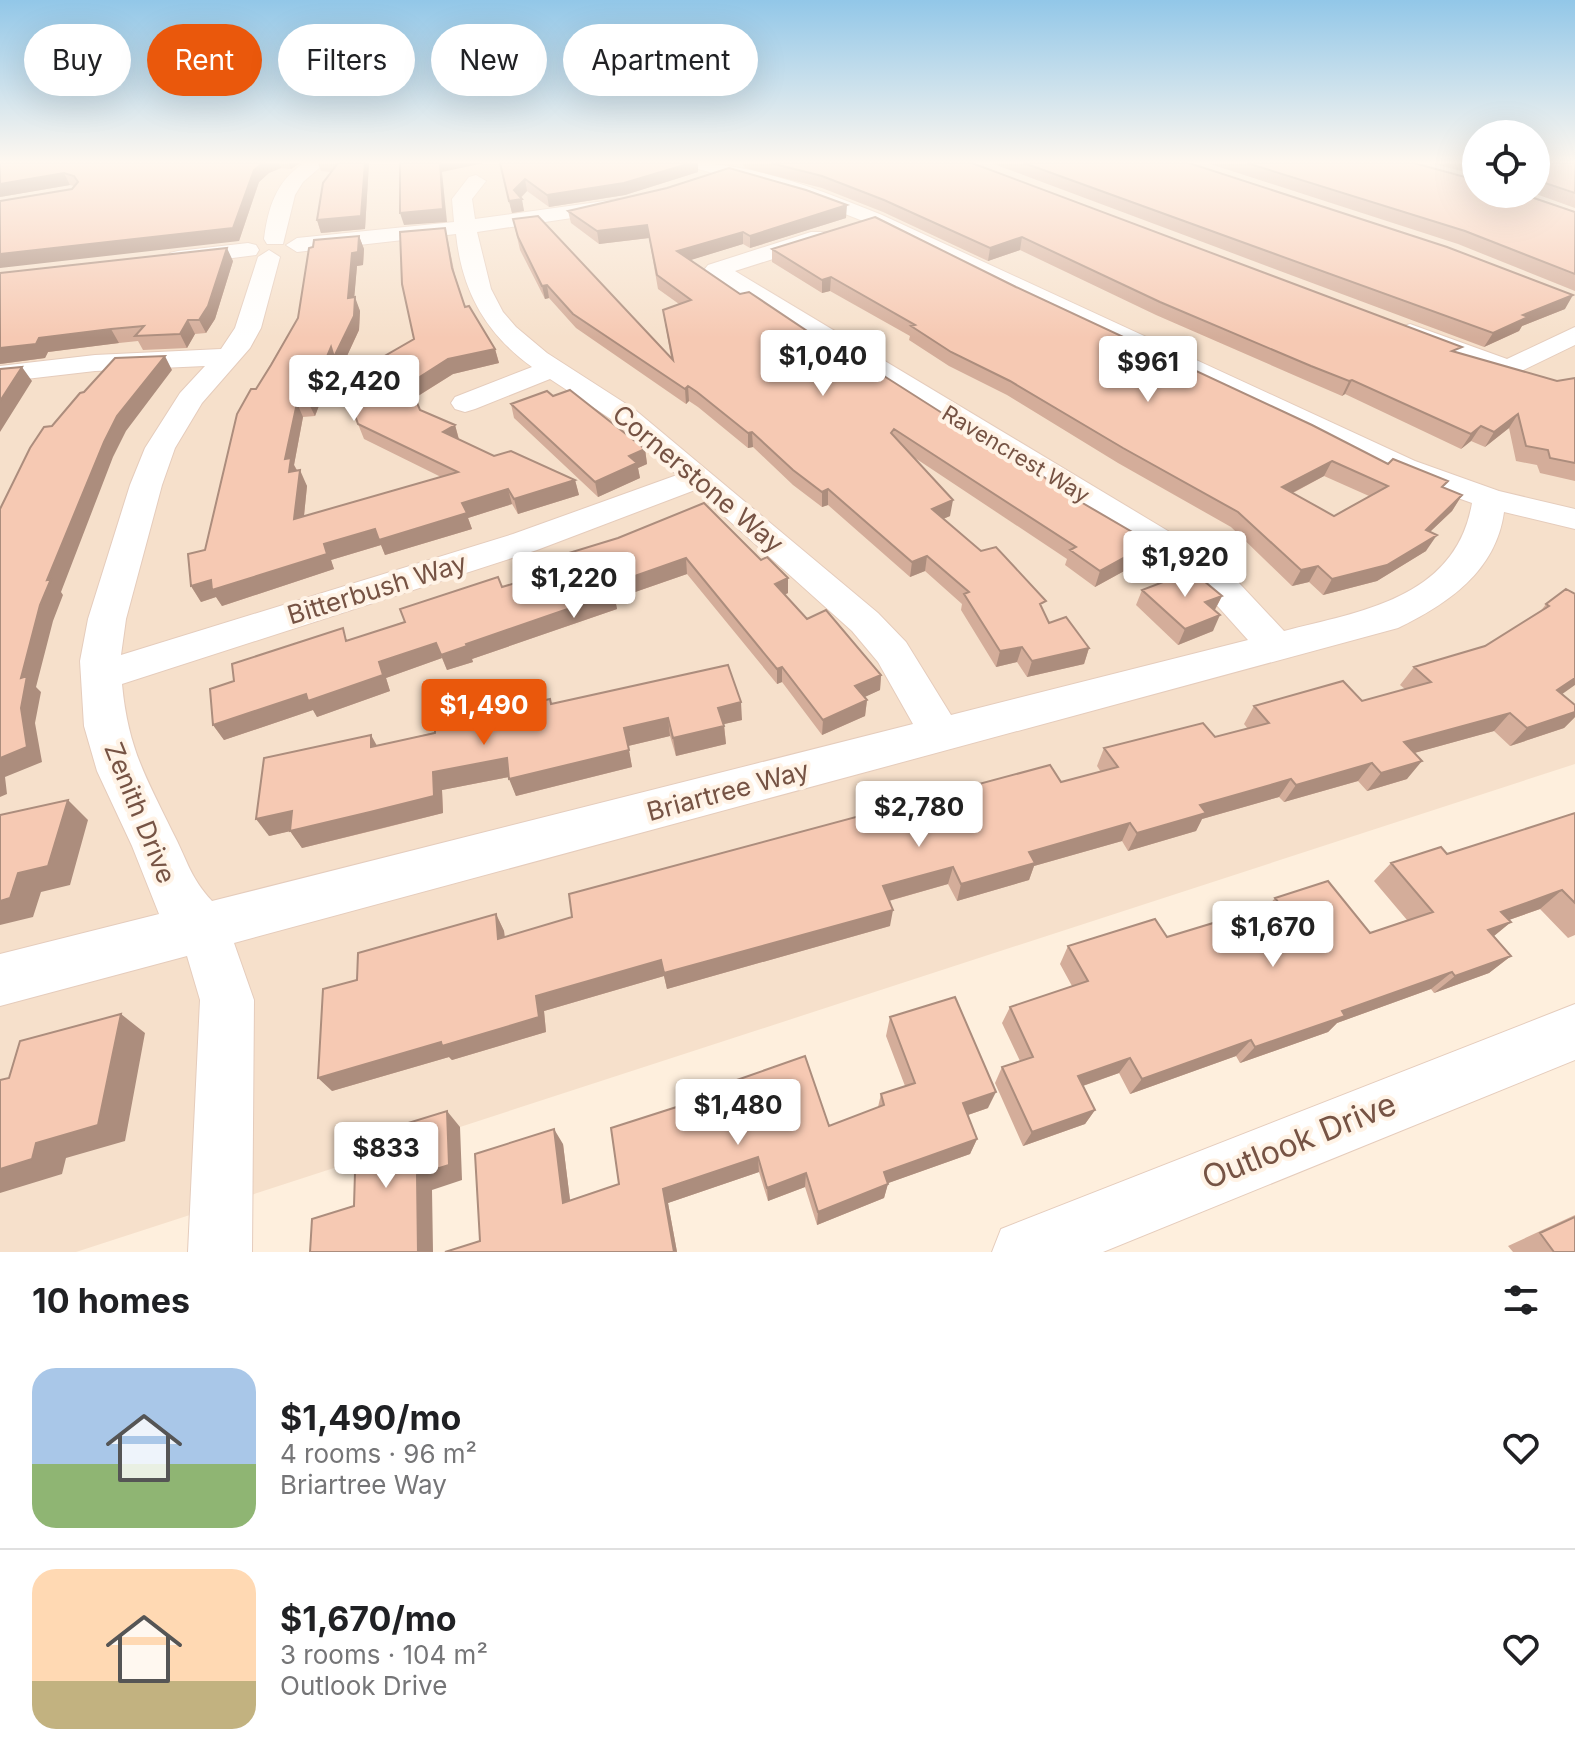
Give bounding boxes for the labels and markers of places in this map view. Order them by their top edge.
pin: $1,040 [758,330,888,398]
pin: $961 [1101,336,1195,404]
pin: $2,420 [289,355,419,423]
pin: $1,920 [1120,531,1250,599]
pin: $1,220 [509,552,639,620]
pin: $1,490 [419,679,549,747]
pin: $2,780 [854,781,984,849]
pin: $1,670 [1208,901,1338,969]
pin: $1,480 [673,1079,803,1147]
pin: $833 [339,1122,433,1190]

